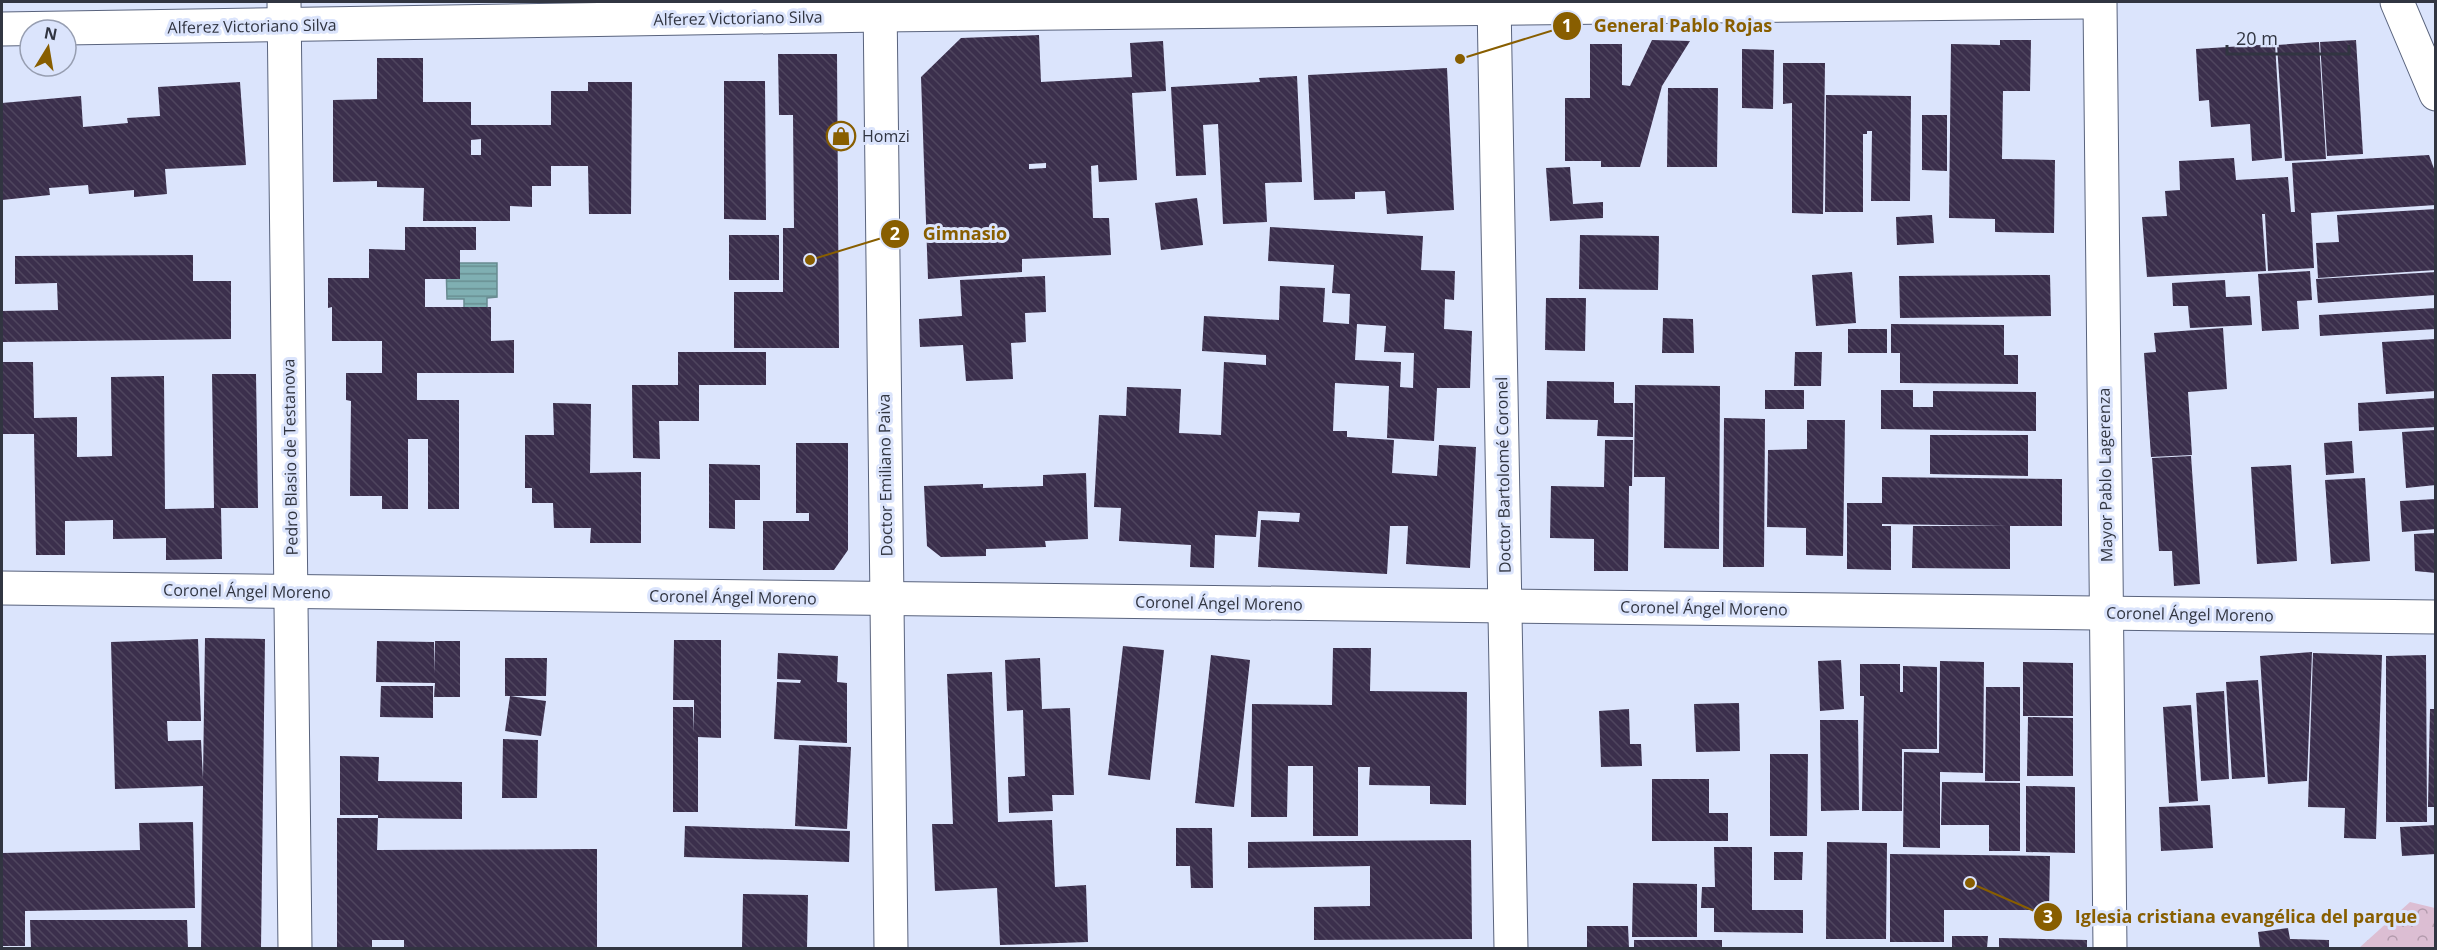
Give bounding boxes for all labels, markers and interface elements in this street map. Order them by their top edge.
street label: Alferez Victoriano Silva [653,6,823,30]
callout: General Pablo Rojas [1552,8,1784,44]
text: 1 [1562,13,1572,37]
text: General Pablo Rojas [1594,13,1772,37]
street label: Alferez Victoriano Silva [167,14,337,38]
north arrow [18,18,78,78]
scale bar [2227,18,2348,56]
text: N [42,21,59,45]
text: 20 m [2236,26,2278,50]
shop icon: Homzi [825,120,857,152]
place label: Homzi [862,125,910,147]
callout: Gimnasio [880,216,1019,252]
text: 2 [890,221,900,245]
text: Gimnasio [923,221,1007,245]
street label: Pedro Blasio de Testanova [277,358,303,556]
street label: Doctor Bartolomé Coronel [1490,377,1516,573]
street label: Mayor Pablo Lagerenza [2092,388,2118,562]
street label: Doctor Emiliano Paiva [873,393,897,557]
street label: Coronel Ángel Moreno [163,579,331,603]
street label: Coronel Ángel Moreno [649,585,817,609]
street label: Coronel Ángel Moreno [1135,591,1303,615]
street label: Coronel Ángel Moreno [1620,596,1788,620]
street label: Coronel Ángel Moreno [2106,602,2274,626]
callout: Iglesia cristiana evangélica del parque [2033,899,2429,935]
text: 3 [2043,904,2053,928]
text: Iglesia cristiana evangélica del parque [2075,904,2417,928]

